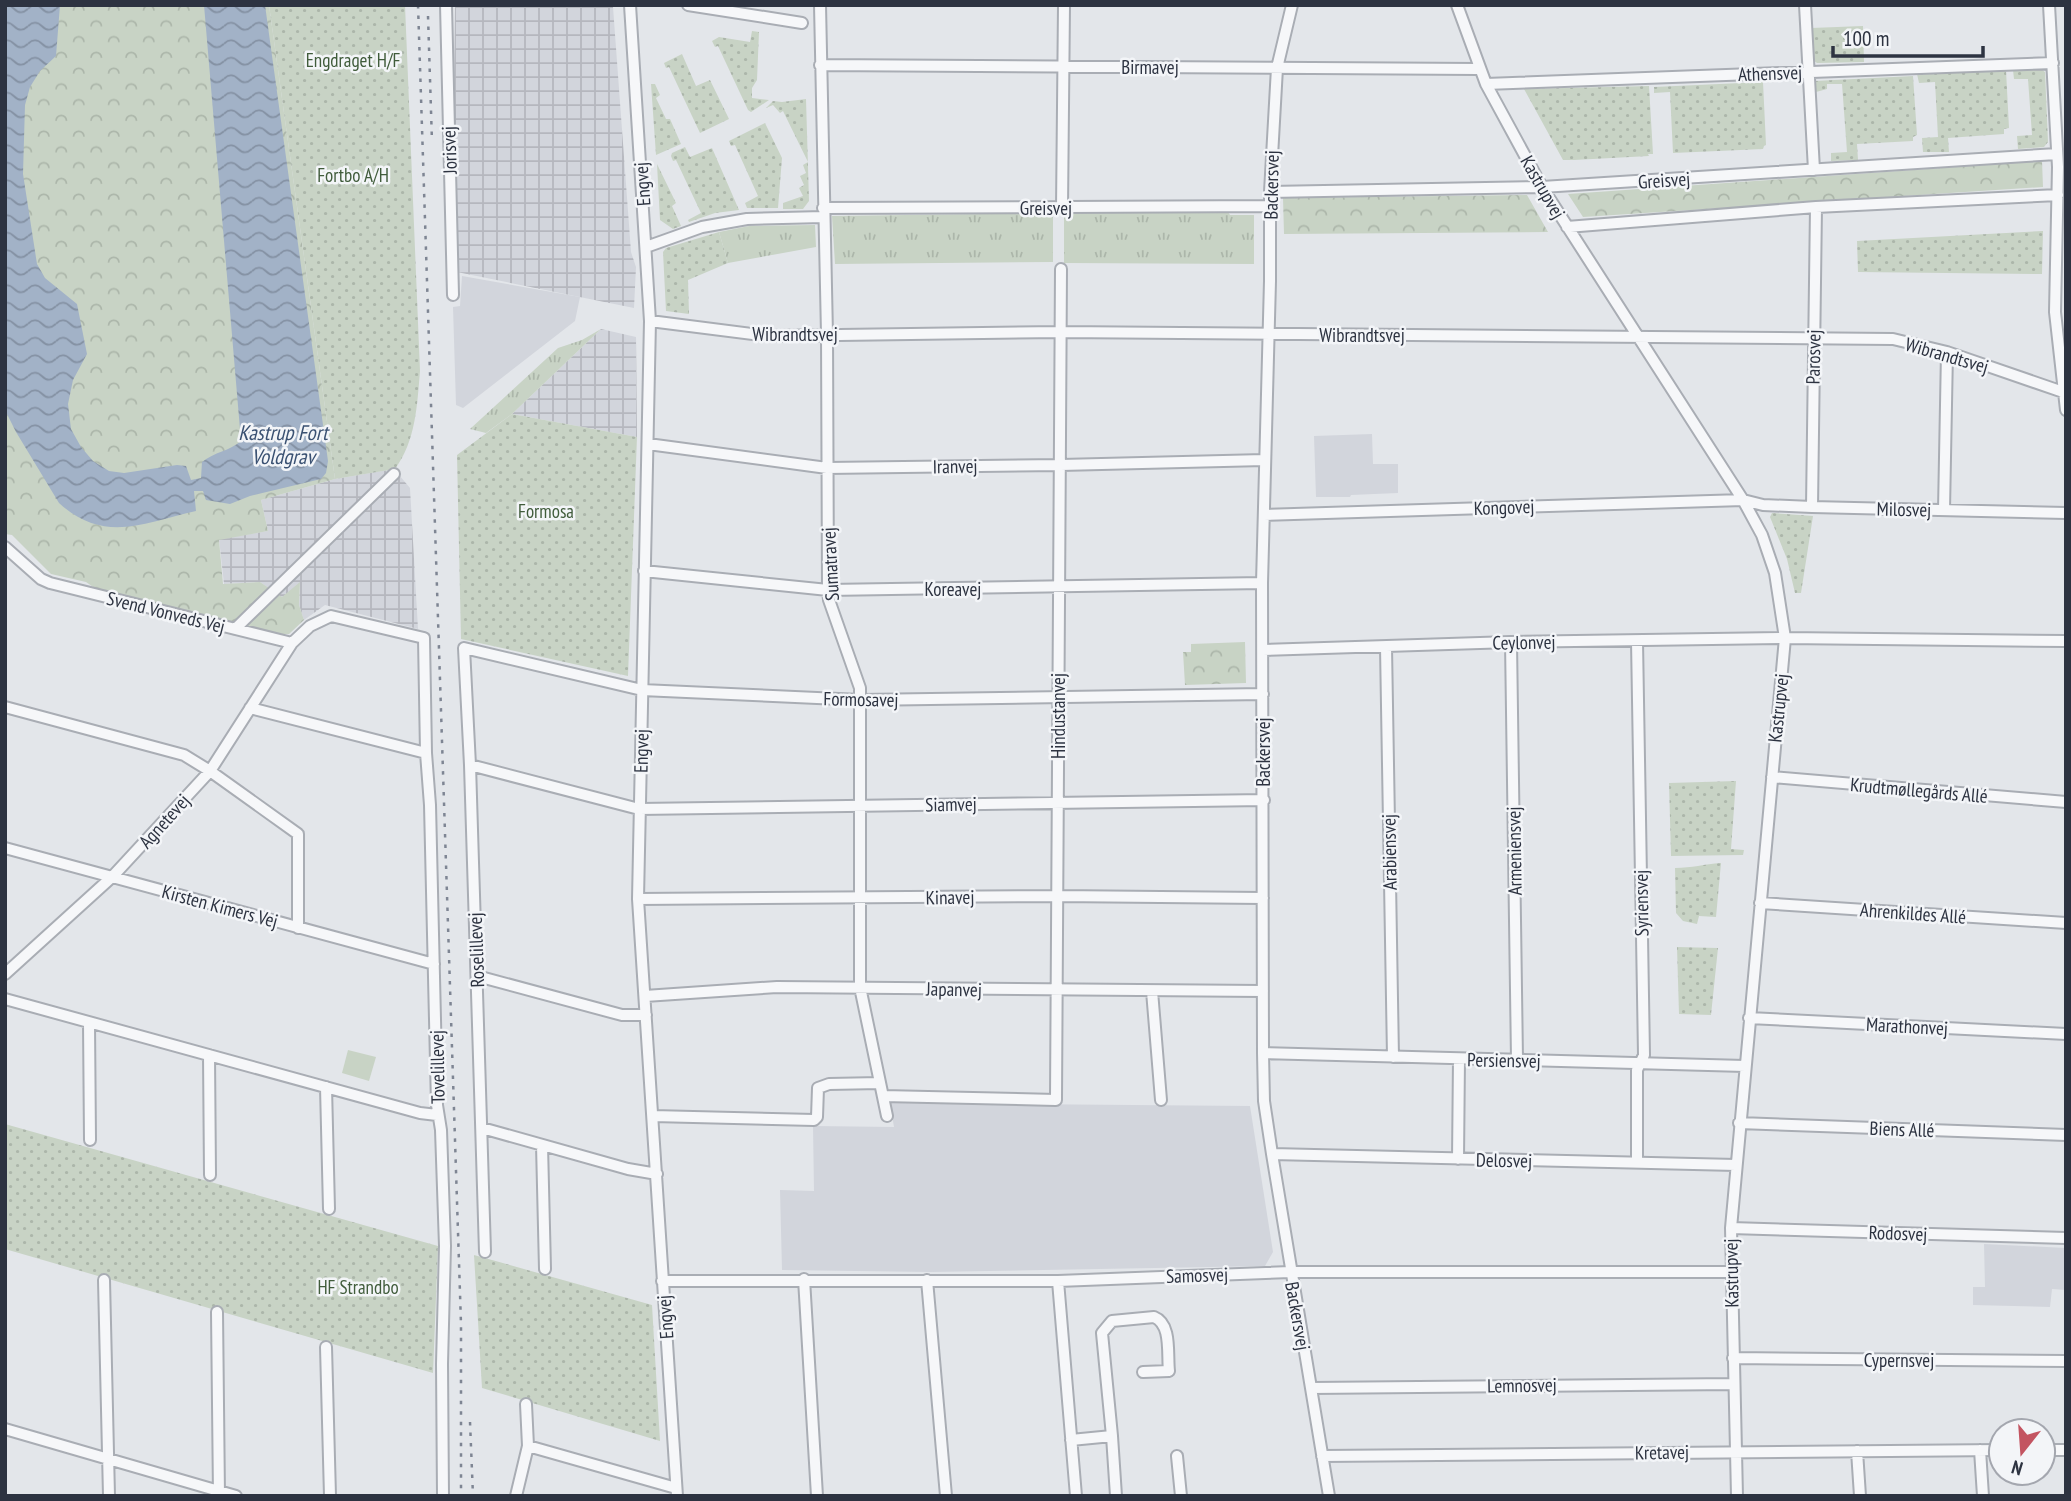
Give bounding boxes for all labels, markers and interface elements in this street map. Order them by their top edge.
scale bar [1833,14,1983,58]
text: 100 m [1843,25,1889,52]
park label: Engdraget H/F [306,48,400,72]
street label: Birmavej [1121,55,1179,79]
street label: Athensvej [1737,60,1803,86]
street label: Jorisvej [436,126,462,175]
street label: Backersvej [1258,150,1284,220]
street label: Kastrupvej [1515,151,1571,223]
street label: Engvej [628,161,656,207]
park label: Fortbo A/H [317,163,389,187]
street label: Greisvej [1637,166,1691,194]
street label: Greisvej [1020,196,1072,220]
street label: Wibrandtsvej [752,322,838,346]
street label: Wibrandtsvej [1319,323,1405,347]
street label: Parosvej [1801,329,1825,385]
street label: Wibrandtsvej [1903,332,1991,378]
water label: Kastrup Fort Voldgrav [238,419,330,470]
street label: Iranvej [932,454,978,478]
street label: Kongovej [1473,494,1535,520]
street label: Milosvej [1876,497,1932,521]
park label: Formosa [518,499,574,523]
street label: Sumatravej [816,527,844,601]
street label: Koreavej [925,577,981,601]
street label: Svend Vonveds Vej [104,586,228,638]
street label: Ceylonvej [1492,629,1556,655]
street label: Kastrupvej [1762,672,1794,744]
street label: Hindustanvej [1046,673,1070,759]
street label: Formosavej [823,686,899,712]
street label: Backersvej [1251,717,1275,787]
street label: Engvej [629,729,653,773]
street label: Krudtmøllegårds Allé [1849,772,1989,808]
street label: Agnetevej [133,789,195,853]
street label: Siamvej [925,792,977,816]
street label: Armeniensvej [1501,806,1527,896]
street label: Arabiensvej [1376,814,1402,890]
street label: Syriensvej [1628,870,1654,936]
street label: Kirsten Kimers Vej [159,879,281,933]
street label: Kinavej [925,885,975,909]
street label: Ahrenkildes Allé [1859,897,1967,929]
street label: Roselillevej [463,912,489,988]
street label: Japanvej [925,976,982,1001]
street label: Marathonvej [1865,1012,1949,1040]
street label: Tovelillevej [424,1030,450,1104]
street label: Persiensvej [1467,1047,1541,1073]
street label: Biens Allé [1869,1116,1935,1142]
street label: Delosvej [1476,1148,1532,1172]
street label: Rodosvej [1868,1220,1928,1246]
street label: Kastrupvej [1718,1238,1744,1308]
street label: Samosvej [1166,1262,1228,1288]
park label: HF Strandbo [317,1275,399,1299]
street label: Backersvej [1280,1280,1316,1352]
street label: Engvej [651,1294,679,1340]
street label: Cypernsvej [1864,1348,1934,1372]
street label: Lemnosvej [1487,1372,1557,1398]
north arrow [1987,1417,2057,1487]
street label: Kretavej [1635,1440,1689,1464]
text: N [2009,1455,2025,1481]

